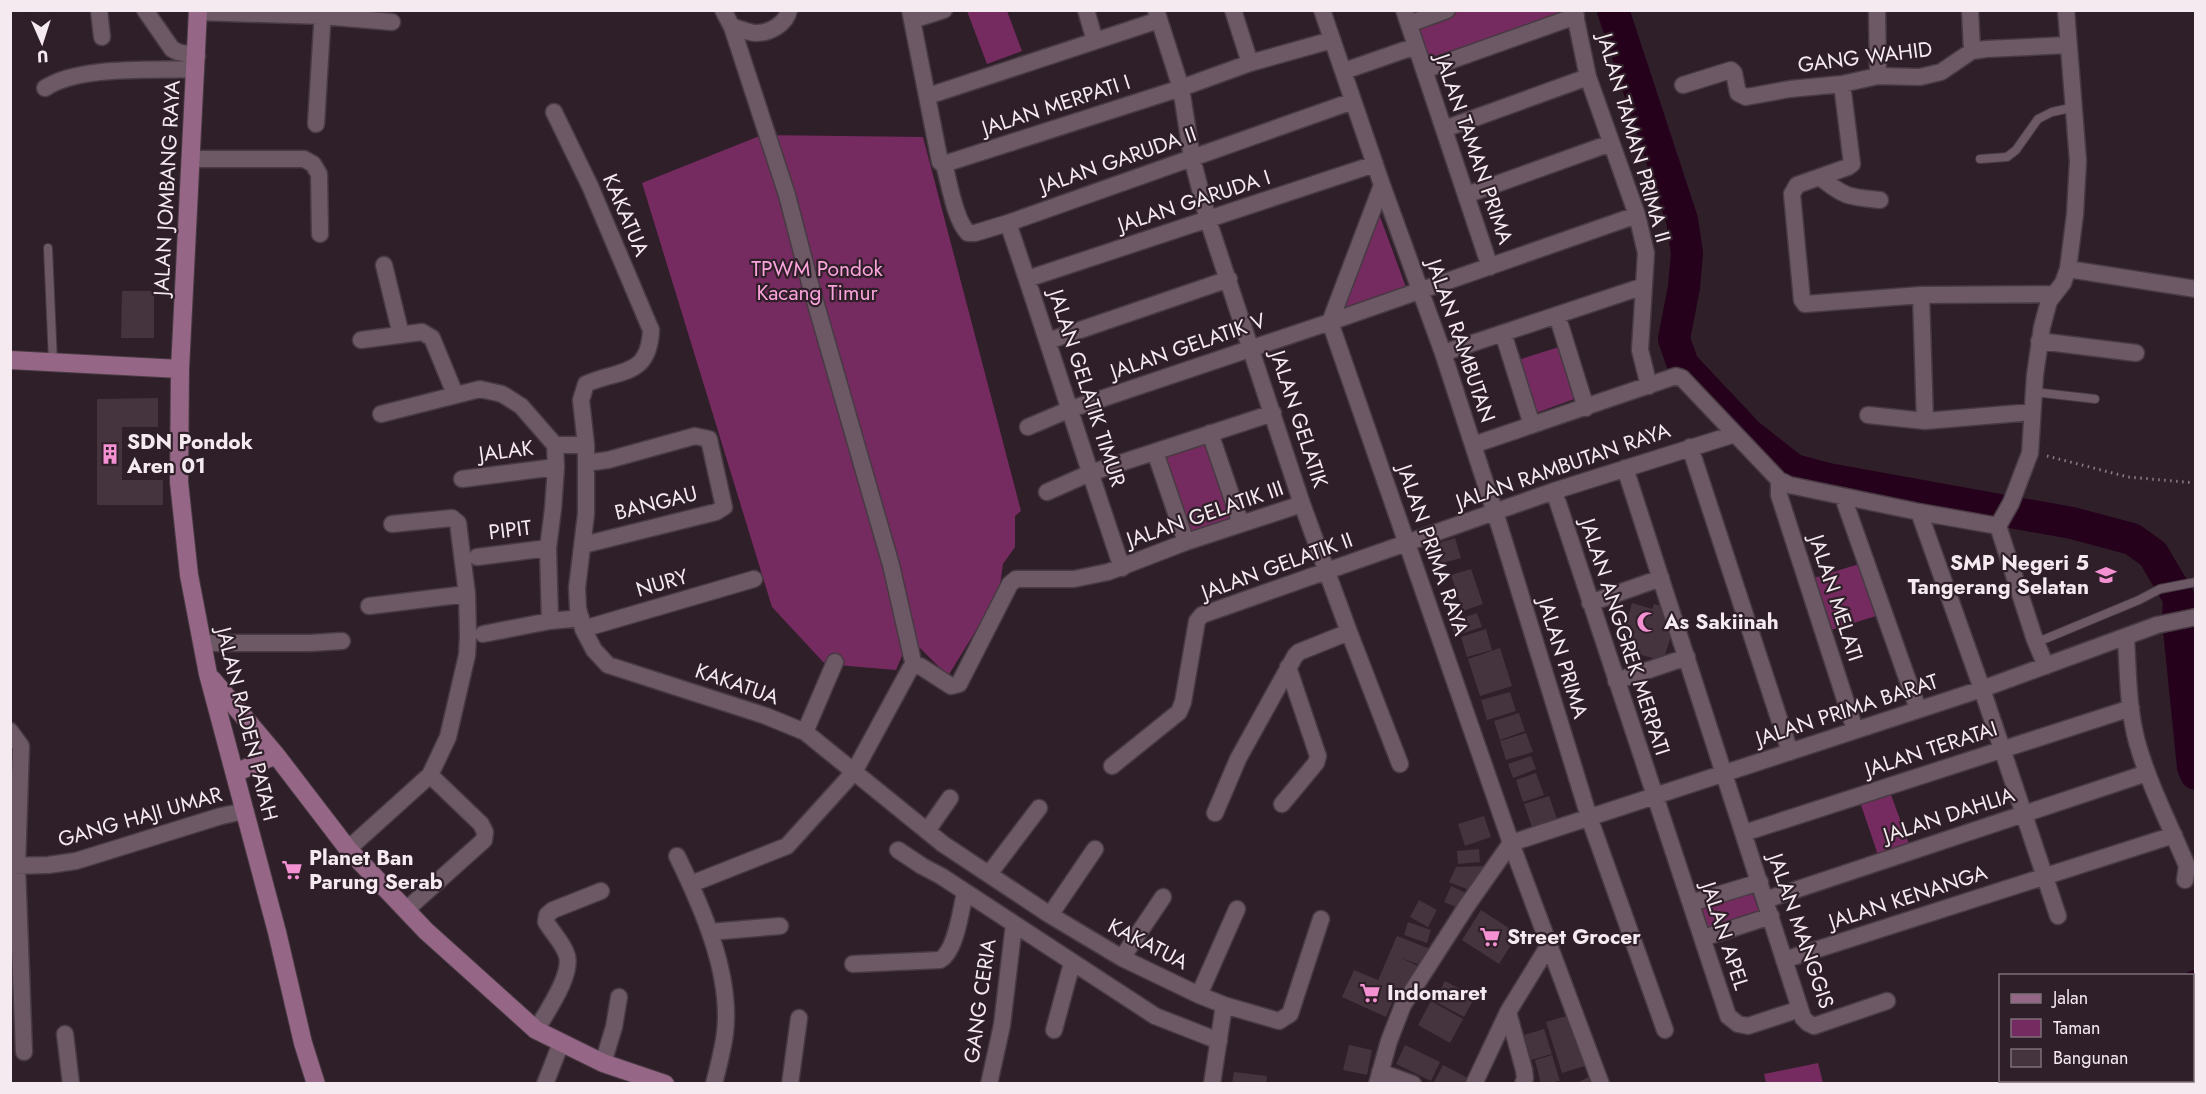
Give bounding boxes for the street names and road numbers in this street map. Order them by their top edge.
street label: JALAN TAMAN PRIMA II [1589,27,1678,246]
street label: GANG WAHID [1796,34,1934,80]
street label: JALAN TAMAN PRIMA [1426,47,1521,248]
street label: JALAN MERPATI I [975,67,1134,144]
street label: JALAN JOMBANG RAYA [146,79,188,300]
street label: JALAN GARUDA II [1033,119,1200,202]
street label: JALAN GARUDA I [1111,162,1274,241]
street label: KAKATUA [595,169,657,261]
street label: JALAN RAMBUTAN [1418,253,1503,427]
street label: JALAN GELATIK TIMUR [1040,283,1133,491]
street label: JALAN GELATIK V [1103,305,1270,388]
street label: JALAN GELATIK [1262,344,1335,492]
street label: JALAN RAMBUTAN RAYA [1449,415,1674,518]
street label: JALAK [474,433,535,470]
street label: JALAN PRIMA RAYA [1389,458,1476,639]
street label: JALAN GELATIK III [1120,473,1288,556]
street label: BANGAU [612,478,700,528]
street label: PIPIT [487,512,533,548]
street label: JALAN ANGGREK MERPATI [1572,512,1677,759]
street label: JALAN GELATIK II [1194,525,1357,608]
street label: JALAN MELATI [1801,528,1871,665]
street label: NURY [632,561,692,605]
street label: JALAN PRIMA [1530,591,1596,722]
street label: JALAN RADEN PATAH [208,621,286,824]
street label: KAKATUA [691,656,783,712]
street label: JALAN PRIMA BARAT [1749,666,1942,755]
street label: JALAN TERATAI [1858,713,2001,785]
street label: GANG HAJI UMAR [54,779,226,855]
street label: JALAN DAHLIA [1877,780,2019,851]
street label: JALAN MANGGIS [1760,847,1842,1012]
street label: JALAN KENANGA [1822,857,1991,938]
street label: JALAN APEL [1693,875,1757,994]
street label: KAKATUA [1103,911,1194,977]
street label: GANG CERIA [956,937,1004,1065]

